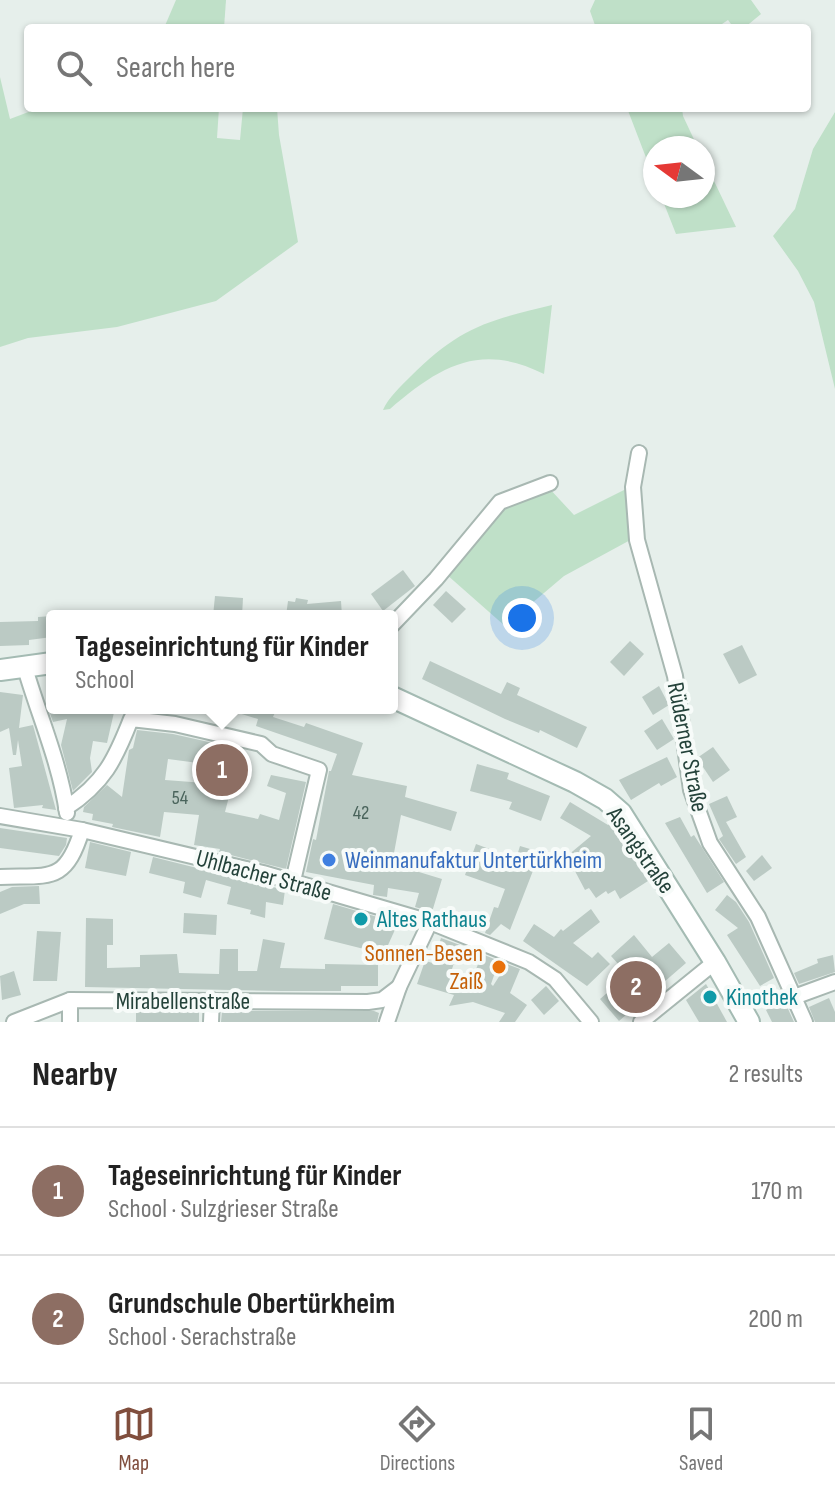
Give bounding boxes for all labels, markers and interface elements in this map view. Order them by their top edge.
search box [24,24,811,112]
icon: search [52,46,96,90]
text: Search here [116,50,235,86]
north arrow [643,136,715,208]
your location [502,598,542,638]
popup [46,610,398,714]
text: Tageseinrichtung für Kinder [75,629,369,665]
text: School [75,665,134,696]
street label: Rüderner Straße [661,680,714,814]
pin: 1 [196,740,248,800]
house number: 54 [172,786,188,810]
street label: Asangstraße [600,800,681,899]
house number: 42 [353,801,369,825]
street label: Uhlbacher Straße [193,843,335,907]
place label: Weinmanufaktur Untertürkheim [345,846,602,875]
marker: Weinmanufaktur Untertürkheim [320,851,338,869]
place label: Altes Rathaus [376,905,487,934]
marker: Altes Rathaus [352,910,370,928]
place label: Sonnen-Besen Zaiß [365,939,483,996]
pin: 2 [610,957,662,1017]
marker: Sonnen-Besen Zaiß [490,958,508,976]
place label: Kinothek [726,983,798,1012]
street label: Mirabellenstraße [116,987,250,1016]
marker: Kinothek [701,988,719,1006]
text: Nearby [32,1054,118,1095]
text: 2 results [729,1059,803,1090]
text: Tageseinrichtung für Kinder [108,1158,402,1194]
text: 1 [53,1176,63,1207]
text: 170 m [751,1176,803,1207]
text: School · Sulzgrieser Straße [108,1194,339,1225]
text: Grundschule Obertürkheim [108,1286,395,1322]
text: 2 [52,1304,64,1335]
text: 200 m [748,1304,803,1335]
text: School · Serachstraße [108,1322,296,1353]
tab: Map [112,1402,156,1477]
tab: Directions [380,1402,455,1477]
tab: Saved [679,1402,723,1477]

